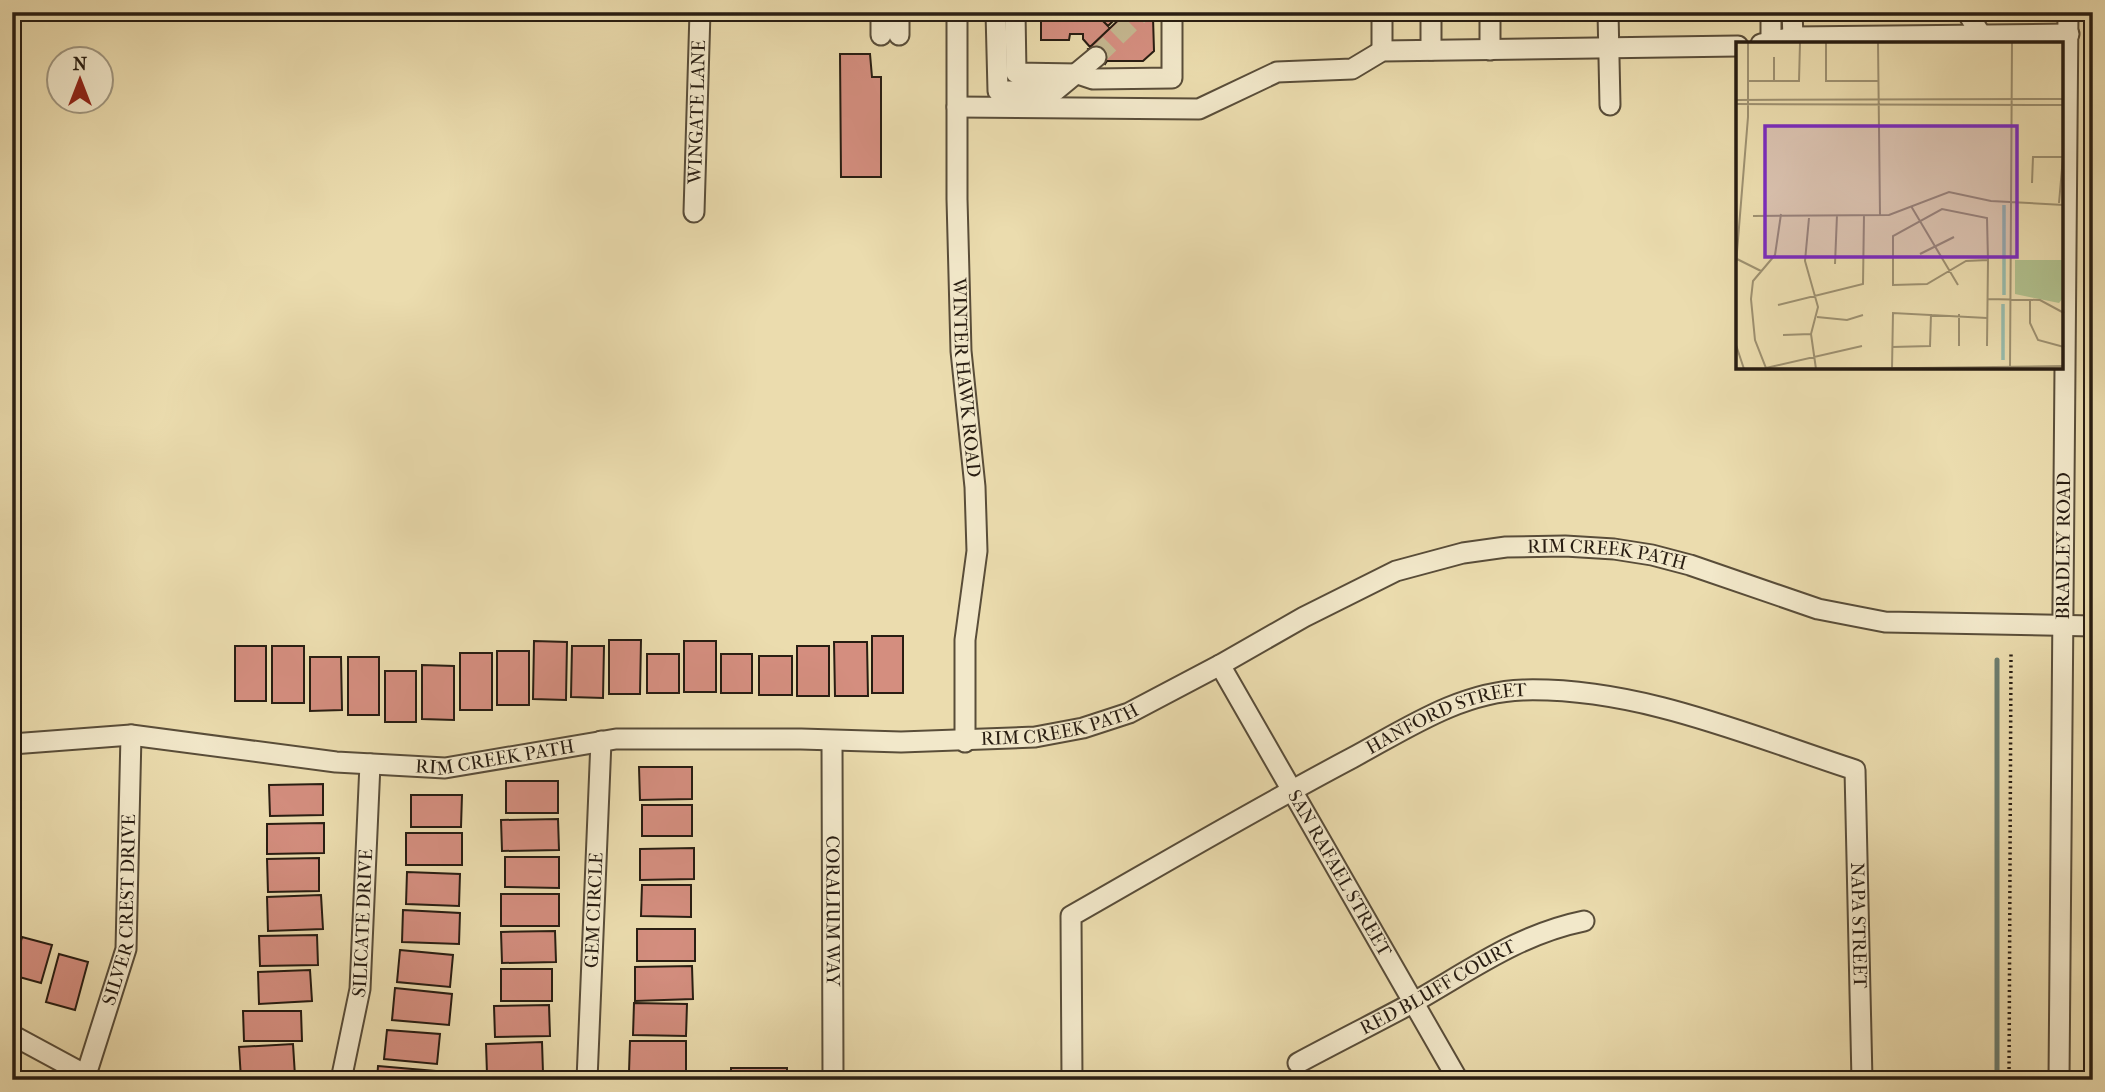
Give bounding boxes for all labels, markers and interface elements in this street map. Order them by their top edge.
street label: WINGATE LANE [684,39,710,185]
inset map [1736,42,2063,369]
north arrow [46,46,116,116]
text: N [73,53,88,75]
street label: WINTER HAWK ROAD [948,277,985,479]
street label: BRADLEY ROAD [2052,472,2075,620]
street label: RIM CREEK PATH [1527,535,1689,575]
street label: HANFORD STREET [1362,679,1527,759]
street label: RIM CREEK PATH [980,699,1142,750]
street label: RIM CREEK PATH [415,735,576,780]
street label: SAN RAFAEL STREET [1283,786,1396,961]
street label: SILVER CREST DRIVE [98,813,140,1008]
street label: CORALIUM WAY [821,835,844,988]
street label: SILICATE DRIVE [348,848,377,999]
street label: GEM CIRCLE [581,851,607,968]
street label: NAPA STREET [1846,862,1871,989]
street label: RED BLUFF COURT [1356,935,1519,1040]

